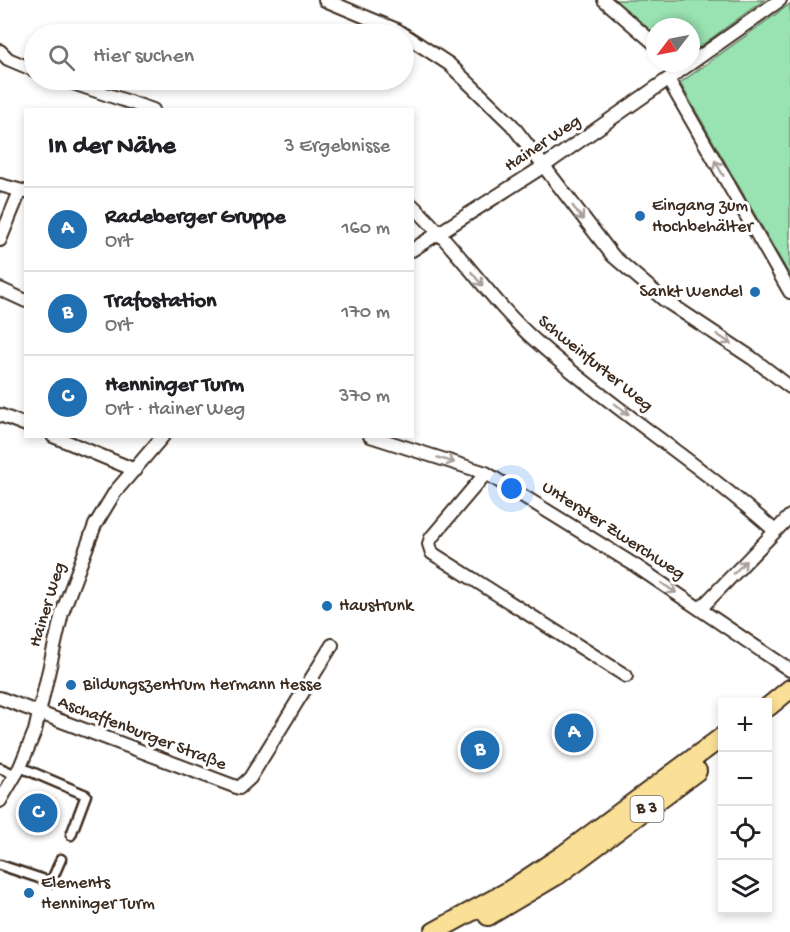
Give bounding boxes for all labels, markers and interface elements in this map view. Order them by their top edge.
north arrow [646,18,700,72]
search box [24,24,414,90]
icon: search [45,41,78,74]
text: Hier suchen [93,44,194,70]
street label: Hainer Weg [501,111,585,177]
text: In der Nähe [48,132,176,163]
text: 3 Ergebnisse [284,136,390,159]
one-way arrow [713,160,725,177]
place label: Eingang zum Hochbehälter [652,196,754,238]
one-way arrow [572,204,585,220]
text: Radeberger Gruppe [105,205,286,231]
marker: Eingang zum Hochbehälter [633,209,647,223]
text: A [62,218,73,241]
text: 160 m [341,218,390,241]
text: Ort [105,231,132,254]
one-way arrow [471,271,484,287]
place label: Sankt Wendel [640,282,743,303]
marker: Sankt Wendel [748,285,762,299]
text: Trafostation [105,289,217,315]
text: B [62,302,73,325]
text: 170 m [341,302,390,325]
street label: Schweinfurter Weg [533,311,657,417]
text: Ort [105,315,132,338]
one-way arrow [716,333,733,346]
text: Henninger Turm [105,373,244,399]
text: C [62,386,73,409]
text: 370 m [339,386,390,409]
text: Ort · Hainer Weg [105,399,245,422]
one-way arrow [613,403,629,415]
one-way arrow [436,456,455,467]
your location [497,474,526,503]
street label: Unterster Zwerchweg [538,477,688,585]
one-way arrow [733,559,748,574]
street label: Hainer Weg [25,560,71,650]
one-way arrow [660,582,677,594]
place label: Haustrunk [339,596,415,617]
marker: Haustrunk [320,599,334,613]
place label: Bildungszentrum Hermann Hesse [82,675,322,696]
marker: Bildungszentrum Hermann Hesse [64,678,78,692]
street label: Aschaffenburger Straße [55,692,230,776]
map controls [718,698,772,914]
button: + [718,698,772,752]
pin: A [554,710,594,756]
pin: B [460,728,500,772]
button: − [718,752,772,806]
pin: C [18,790,57,836]
road number: B 3 [630,796,664,822]
button: locate [718,806,772,860]
button: layers [718,860,772,914]
place label: Elements Henninger Turm [41,873,155,915]
marker: Elements Henninger Turm [22,886,36,900]

